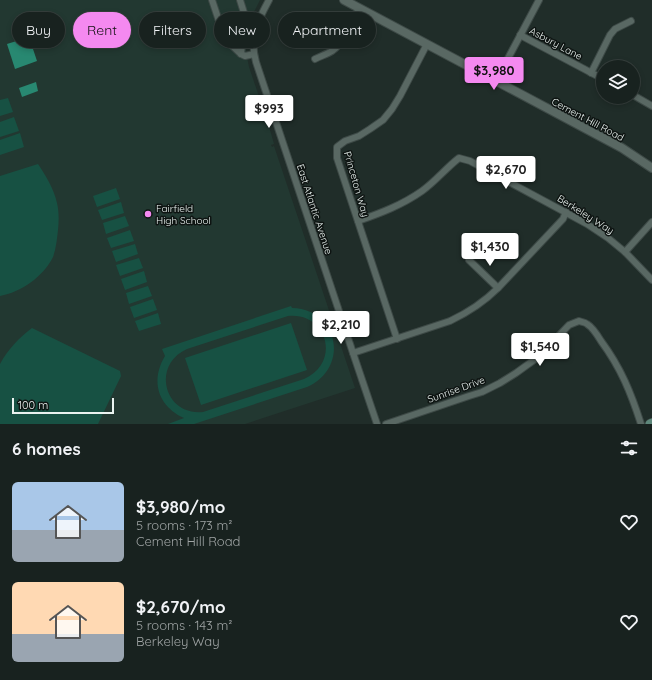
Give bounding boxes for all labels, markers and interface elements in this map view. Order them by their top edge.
chip: Buy [12,12,65,48]
chip: Rent [73,12,131,48]
chip: Filters [139,12,206,48]
chip: New [214,12,270,48]
chip: Apartment [278,12,376,48]
street label: Asbury Lane [527,24,585,63]
pin: $3,980 [461,57,527,91]
map controls [596,60,640,104]
button: layers [596,60,640,104]
text: $3,980 [474,62,514,78]
pin: $993 [245,95,293,129]
street label: Cement Hill Road [549,95,626,144]
text: $993 [254,100,284,116]
street label: Princeton Way [341,150,372,218]
pin: $2,670 [473,156,539,190]
text: $2,670 [485,161,527,177]
street label: East Atlantic Avenue [294,162,335,256]
street label: Berkeley Way [555,192,616,237]
place label: Fairfield High School [156,202,211,227]
marker: Fairfield High School [143,209,153,219]
pin: $1,430 [457,233,523,267]
text: $1,430 [470,238,510,254]
pin: $2,210 [308,311,374,345]
text: $2,210 [321,316,361,332]
pin: $1,540 [507,333,573,367]
text: $1,540 [520,338,560,354]
street label: Sunrise Drive [426,373,487,406]
scale bar [12,396,114,415]
text: 100 m [18,398,48,412]
icon: filters [618,437,640,459]
text: 6 homes [12,438,81,459]
text: $3,980/mo [136,496,225,517]
icon: home [44,498,92,546]
icon: heart [618,511,640,533]
text: 5 rooms · 173 m² [136,517,232,533]
text: Cement Hill Road [136,533,240,549]
text: $2,670/mo [136,596,226,617]
icon: home [44,598,92,646]
icon: heart [618,611,640,633]
text: 5 rooms · 143 m² [136,617,232,633]
text: Berkeley Way [136,633,220,649]

